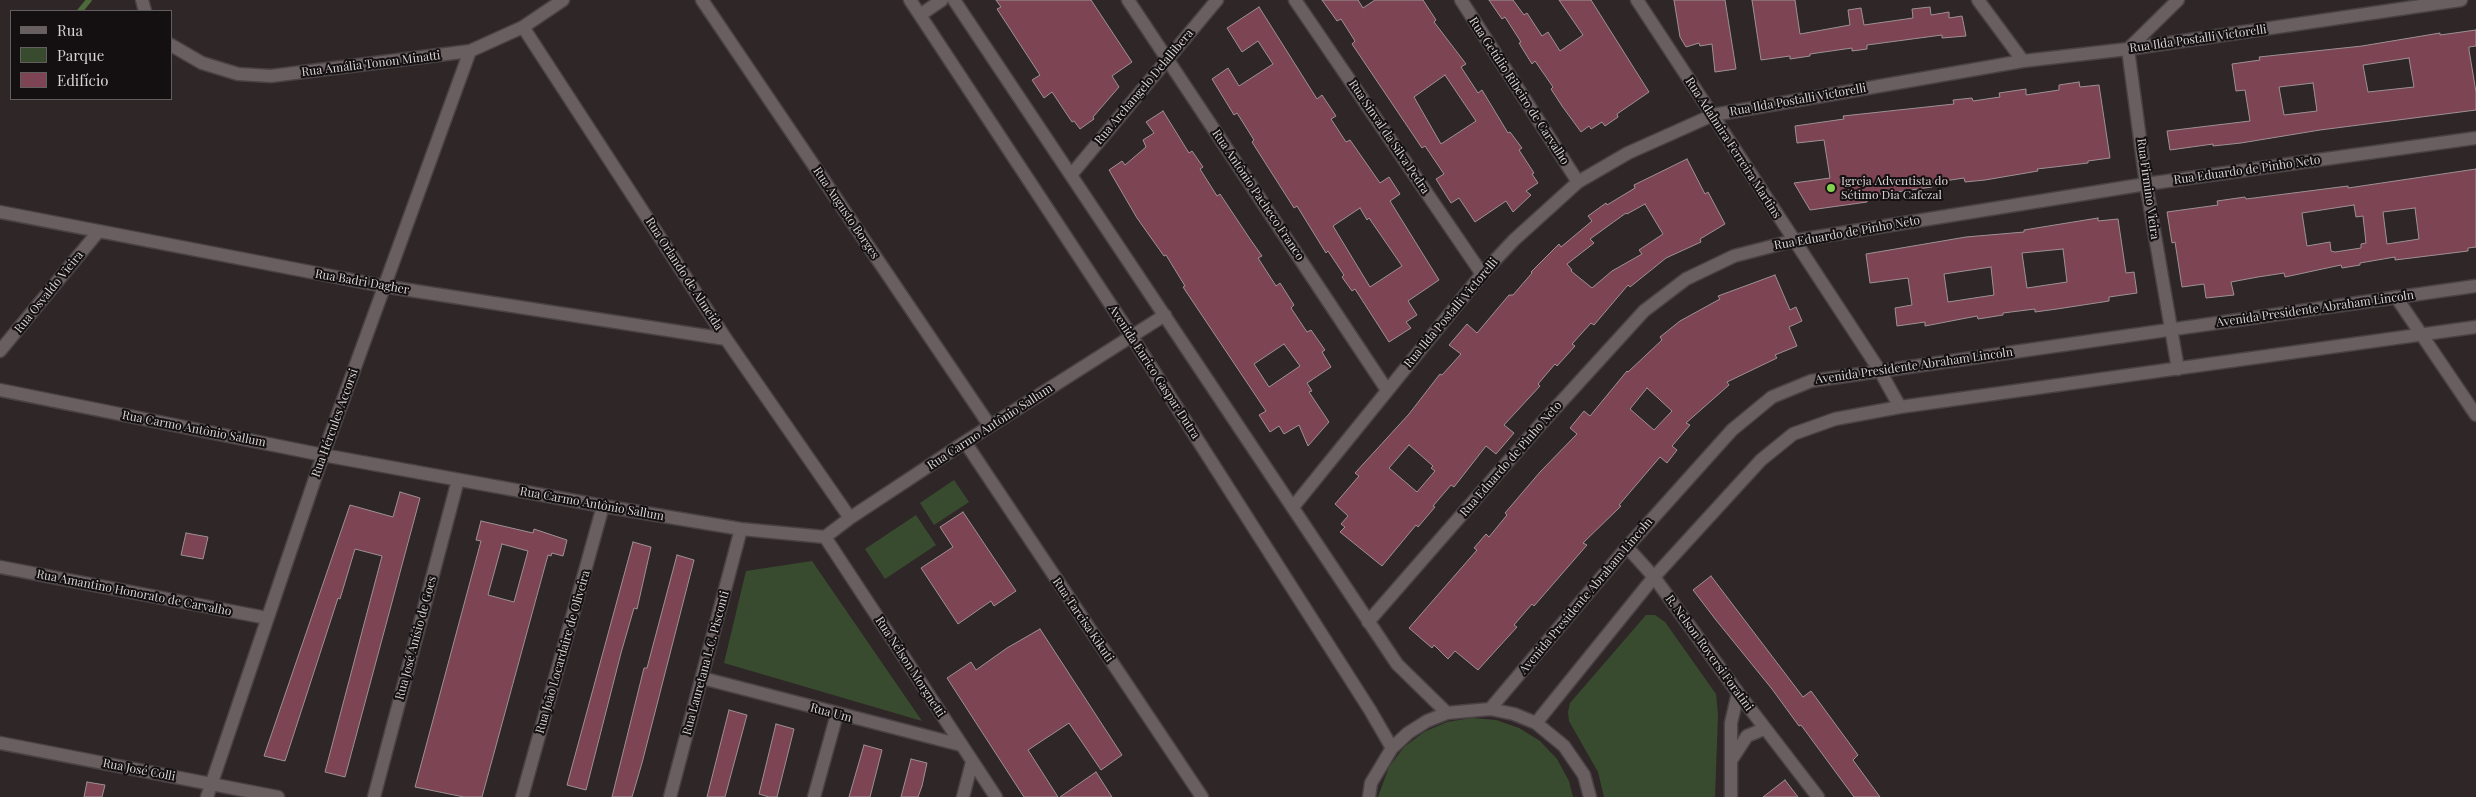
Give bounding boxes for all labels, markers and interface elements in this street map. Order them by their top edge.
legend [10,10,172,100]
street label: Rua Getúlio Ribeiro de Carvalho [1466,15,1572,167]
text: Rua [57,20,83,40]
street label: Rua Ilda Postalli Victorelli [2128,22,2268,56]
street label: Rua Archangelo Delallibera [1092,26,1196,148]
text: Parque [57,45,104,65]
street label: Rua Amália Tonon Minatti [301,48,441,80]
text: Edifício [57,70,109,90]
street label: Rua Adalmira Ferreira Martins [1682,75,1784,221]
street label: Rua Sinval da Silva Pedra [1345,77,1433,197]
street label: Rua Ilda Postalli Victorelli [1729,81,1867,119]
street label: Rua Antônio Pacheco Franco [1209,127,1307,263]
street label: Rua Firmino Vieira [2134,138,2162,240]
street label: Rua Eduardo de Pinho Neto [2173,153,2321,187]
street label: Rua Augusto Borges [810,164,882,262]
place label: Igreja Adventista do Sétimo Dia Cafezal [1841,174,1948,202]
marker: Igreja Adventista do Sétimo Dia Cafezal [1825,182,1837,194]
street label: Rua Eduardo de Pinho Neto [1773,213,1921,253]
street label: Rua Orlando de Almeida [642,215,726,333]
street label: Rua Osvaldo Vieira [12,248,86,336]
street label: Rua Ilda Postalli Victorelli [1401,255,1501,371]
street label: Rua Badri Dagher [314,267,410,297]
street label: Avenida Presidente Abraham Lincoln [2215,288,2415,330]
street label: Avenida Eurico Gaspar Dutra [1105,302,1203,442]
street label: Avenida Presidente Abraham Lincoln [1814,345,2014,387]
street label: Rua Hércules Accorsi [309,367,361,479]
street label: Rua Carmo Antônio Sallum [925,381,1055,473]
street label: Rua Eduardo de Pinho Neto [1457,398,1565,520]
street label: Rua Carmo Antônio Sallum [121,408,267,450]
street label: Rua Carmo Antônio Sallum [519,484,665,524]
street label: Avenida Presidente Abraham Lincoln [1516,515,1656,677]
street label: Rua Amantino Honorato de Carvalho [35,567,233,619]
street label: Rua João Locardaire de Oliveira [533,569,593,735]
street label: Rua José Anísio de Goes [393,575,439,701]
street label: Rua Tarcisa Kikuti [1050,575,1116,665]
street label: Rua Lauretana L.C. Pisconti [680,589,732,737]
street label: R. Nelson Roversi Foratini [1662,592,1756,714]
street label: Rua Nélson Morgnetti [872,614,948,720]
street label: Rua Um [809,701,853,725]
street label: Rua José Colli [102,756,176,784]

